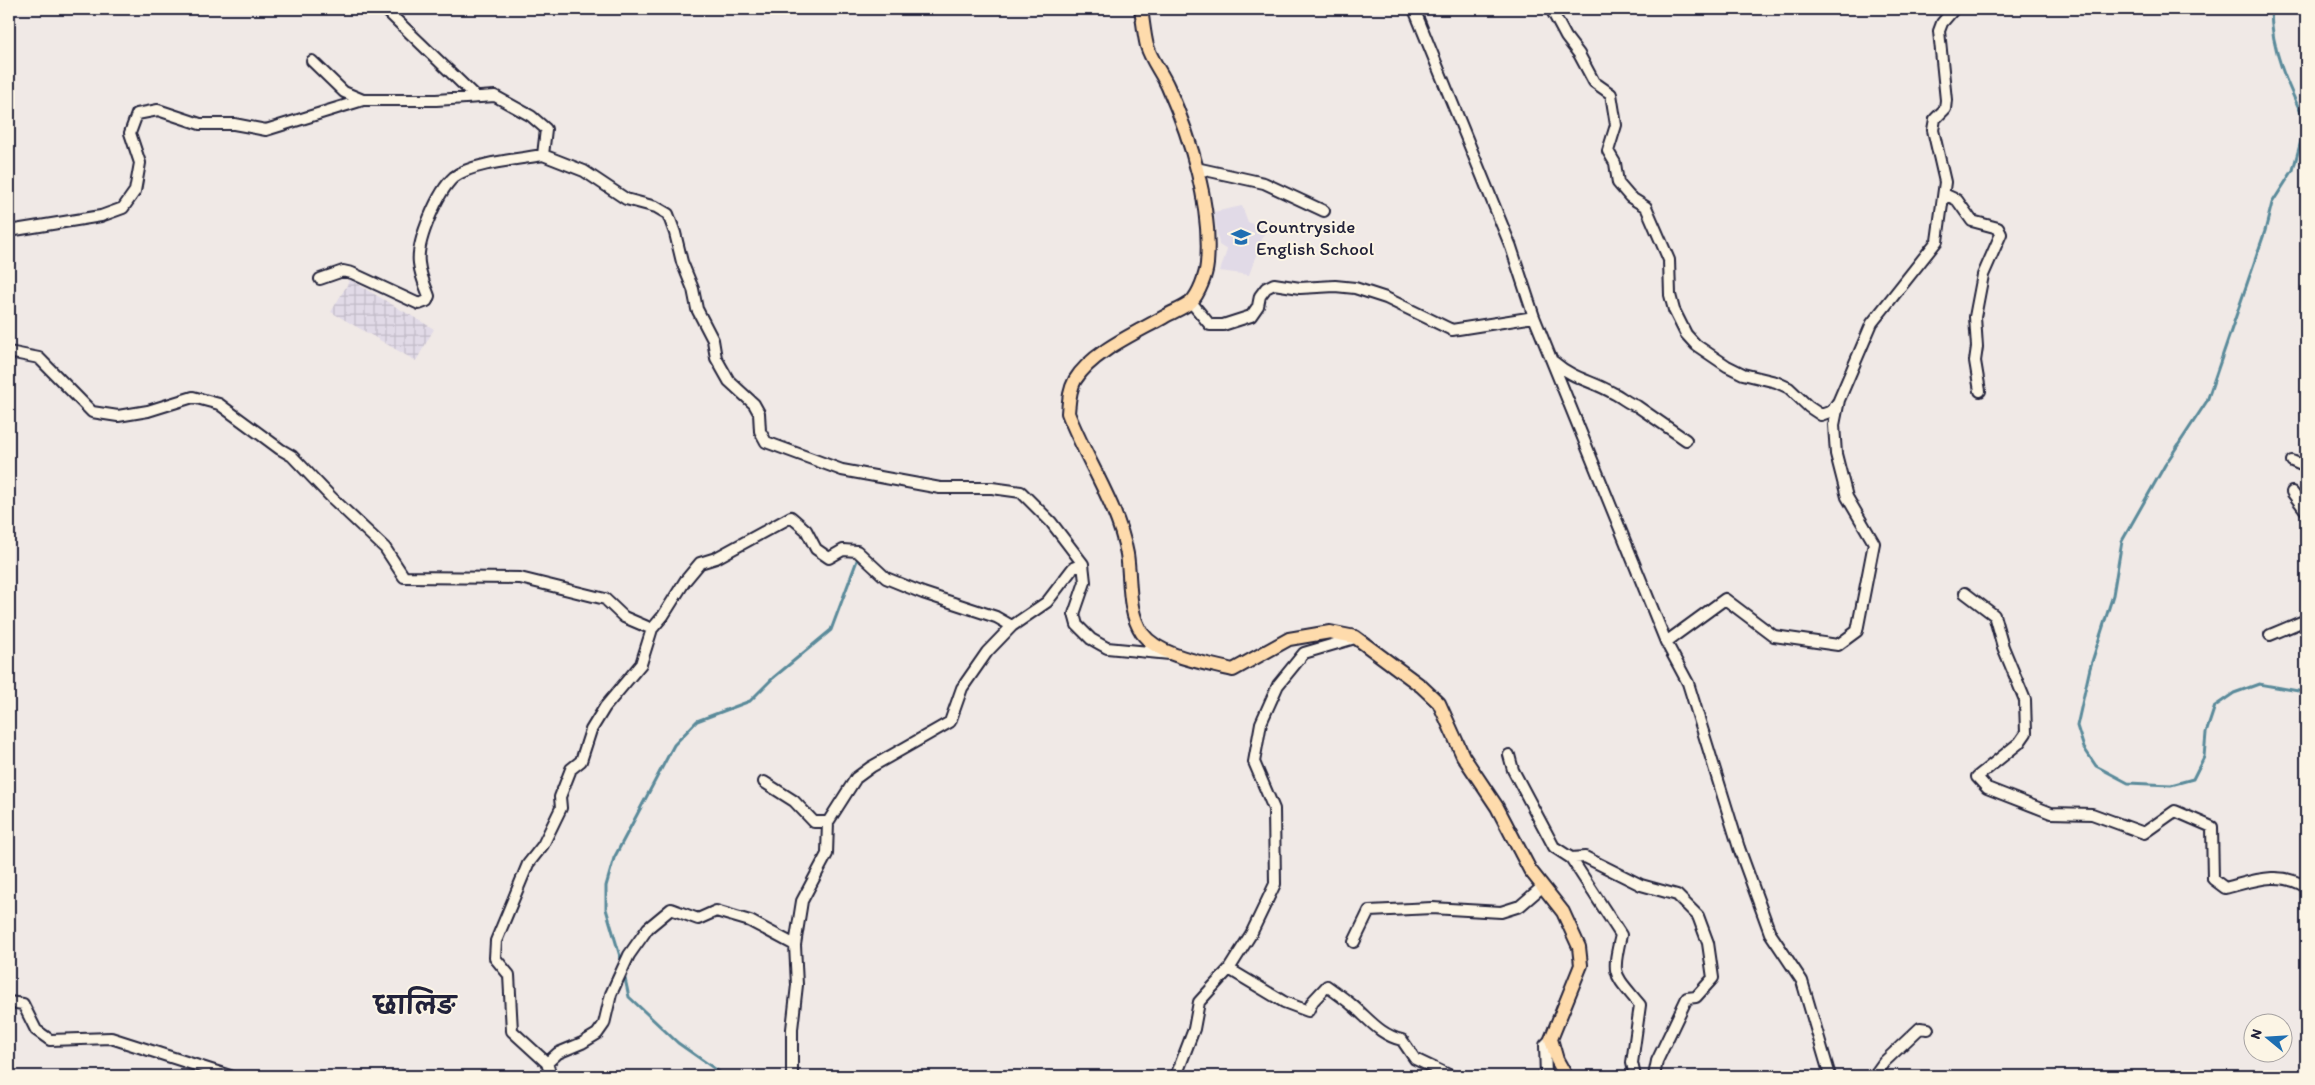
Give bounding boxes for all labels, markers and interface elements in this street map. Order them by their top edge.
place label: Countryside English School [1256,215,1375,260]
school or university icon: Countryside English School [1230,226,1252,248]
district label: छालिङ [372,986,459,1020]
north arrow [2242,1012,2292,1062]
text: N [2247,1027,2266,1041]

